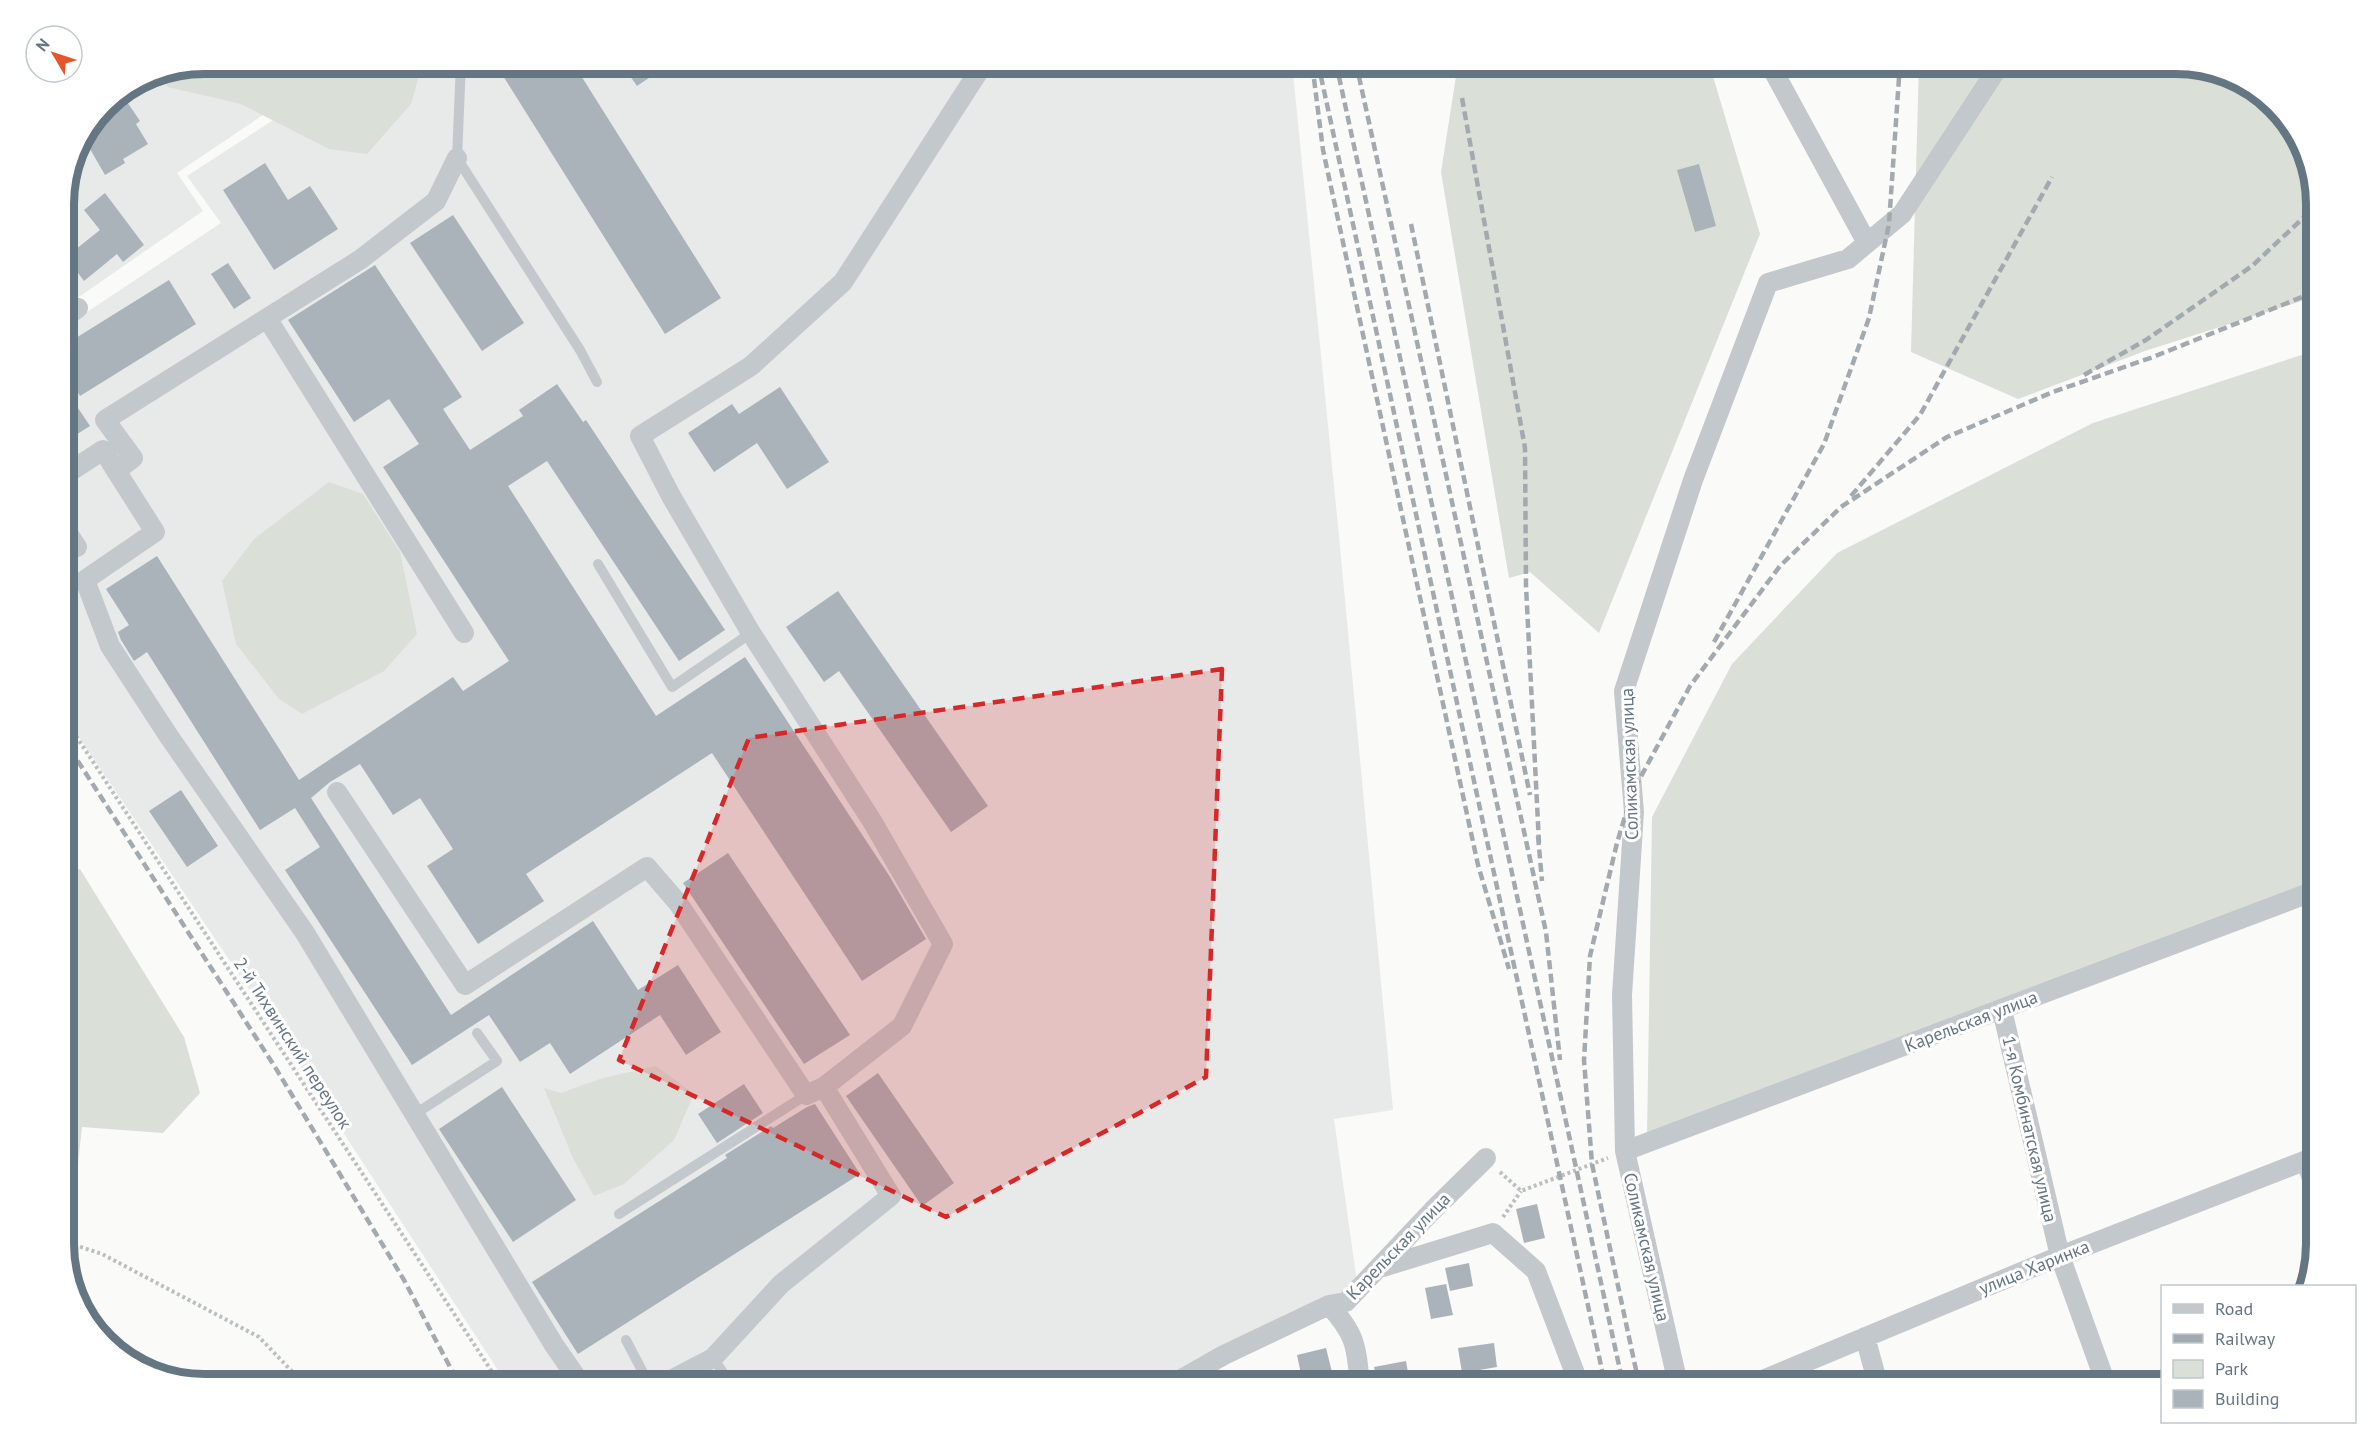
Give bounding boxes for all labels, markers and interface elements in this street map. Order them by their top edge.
north arrow [24,24,84,84]
text: N [31,34,53,55]
street label: Соликамская улица [1615,688,1643,840]
street label: 2-й Тихвинский переулок [229,953,357,1133]
street label: Карельская улица [1901,985,2041,1057]
street label: 1-я Комбинатская улица [1997,1034,2063,1224]
street label: Соликамская улица [1619,1170,1675,1324]
street label: Карельская улица [1341,1188,1455,1304]
street label: улица Харинка [1975,1234,2093,1300]
legend [2161,1285,2356,1423]
text: Road [2215,1297,2253,1320]
text: Railway [2215,1327,2276,1350]
text: Park [2215,1357,2248,1380]
text: Building [2215,1387,2279,1410]

